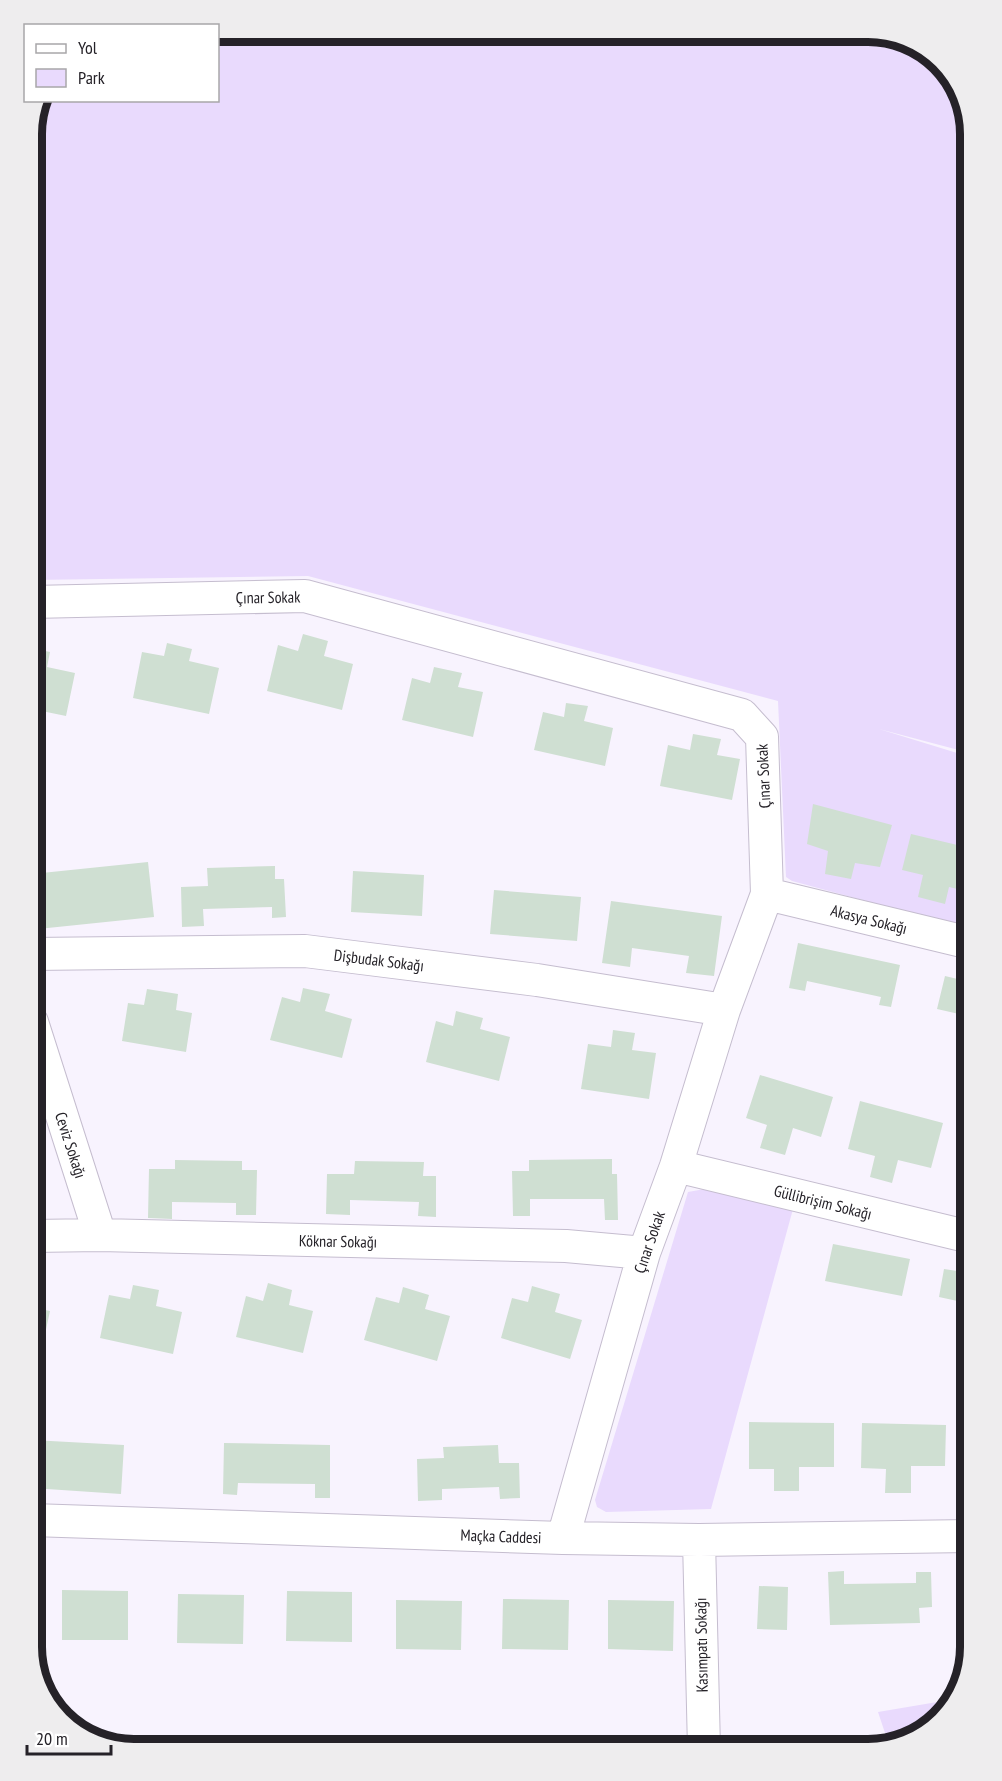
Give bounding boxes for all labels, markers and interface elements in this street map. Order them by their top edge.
legend [24,24,219,102]
text: Yol [78,36,98,59]
text: Park [78,66,105,89]
street label: Çınar Sokak [236,586,301,608]
street label: Çınar Sokak [751,742,775,809]
street label: Akasya Sokağı [829,900,909,938]
street label: Dişbudak Sokağı [333,945,425,975]
street label: Ceviz Sokağı [51,1109,91,1181]
street label: Güllibrişim Sokağı [772,1180,874,1224]
street label: Çınar Sokak [629,1207,669,1276]
street label: Köknar Sokağı [299,1230,377,1252]
street label: Maçka Caddesi [460,1525,542,1547]
street label: Kasımpatı Sokağı [690,1598,712,1692]
scale bar [27,1718,111,1756]
text: 20 m [36,1727,68,1750]

